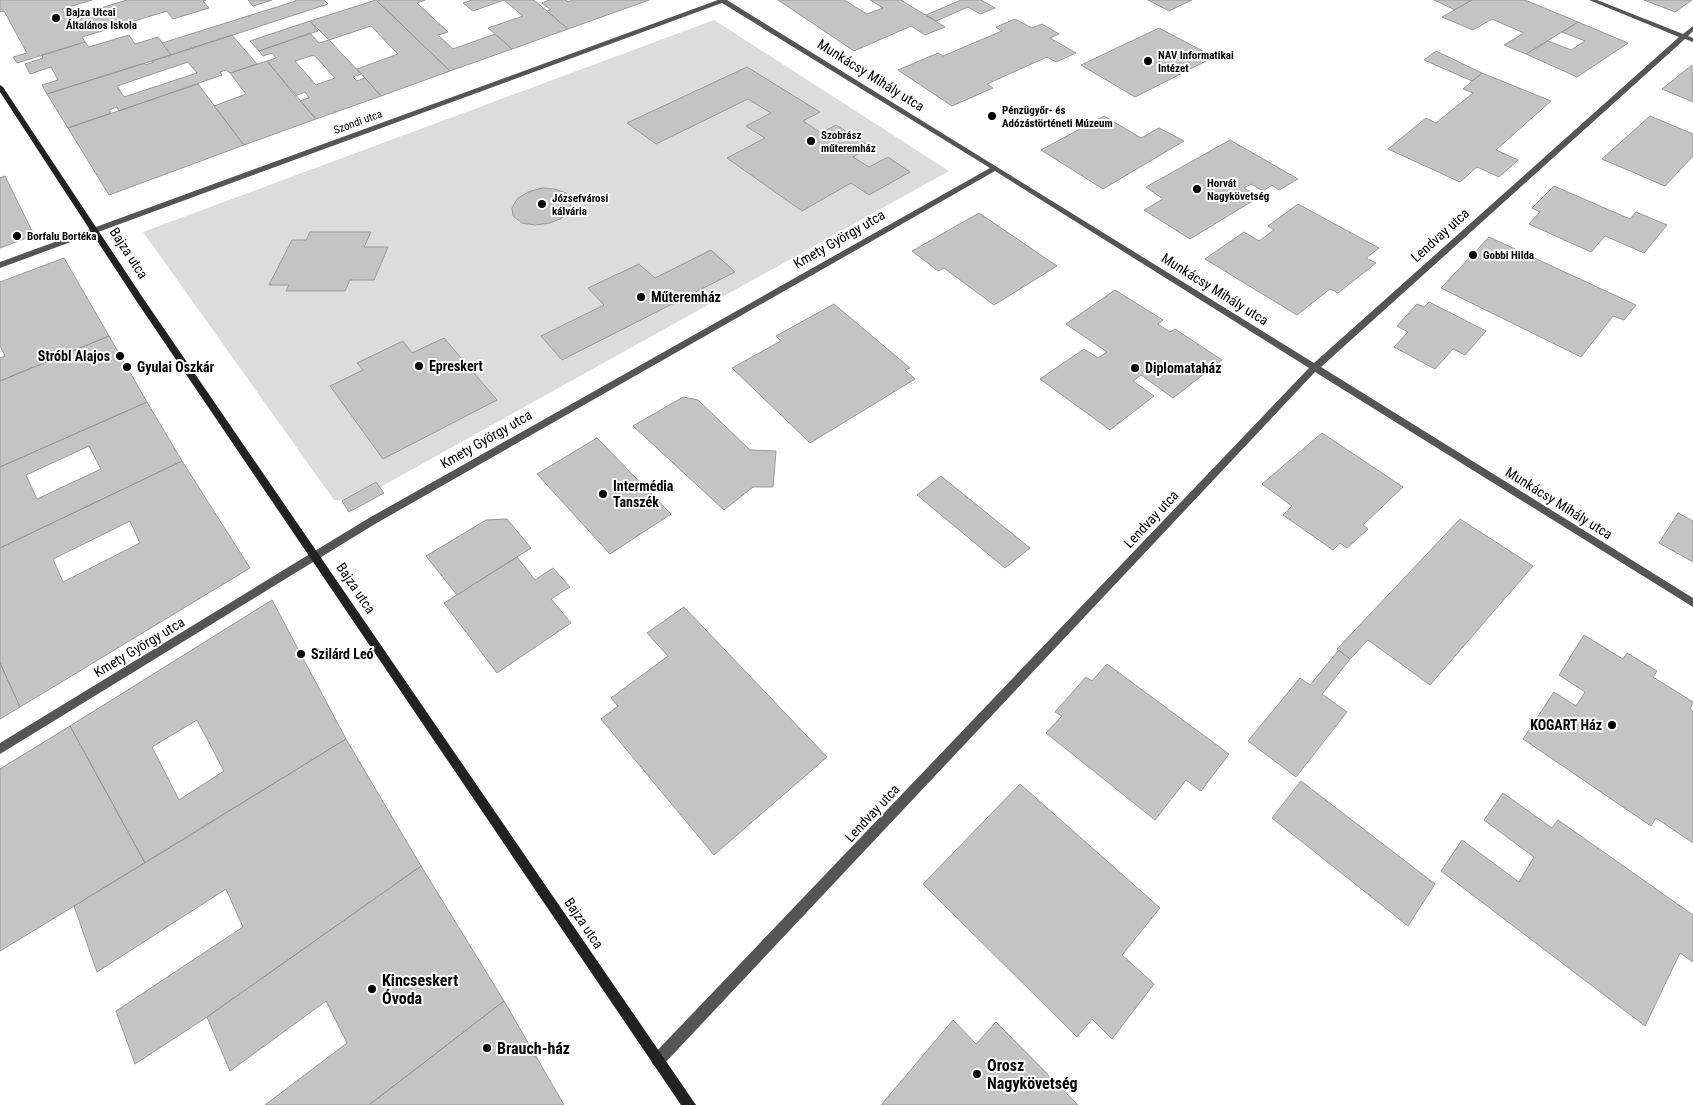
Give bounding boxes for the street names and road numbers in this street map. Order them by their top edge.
street label: Munkácsy Mihály utca [815,36,927,114]
street label: Szondi utca [332,107,384,137]
street label: Lendvay utca [1408,205,1472,265]
street label: Kmety György utca [790,206,888,272]
street label: Bajza utca [107,224,151,282]
street label: Munkácsy Mihály utca [1159,250,1271,328]
street label: Kmety György utca [437,406,535,472]
street label: Munkácsy Mihály utca [1503,464,1615,542]
street label: Lendvay utca [1120,487,1182,551]
street label: Bajza utca [333,560,379,616]
street label: Kmety György utca [91,614,187,680]
street label: Lendvay utca [841,781,903,845]
street label: Bajza utca [561,895,607,951]

